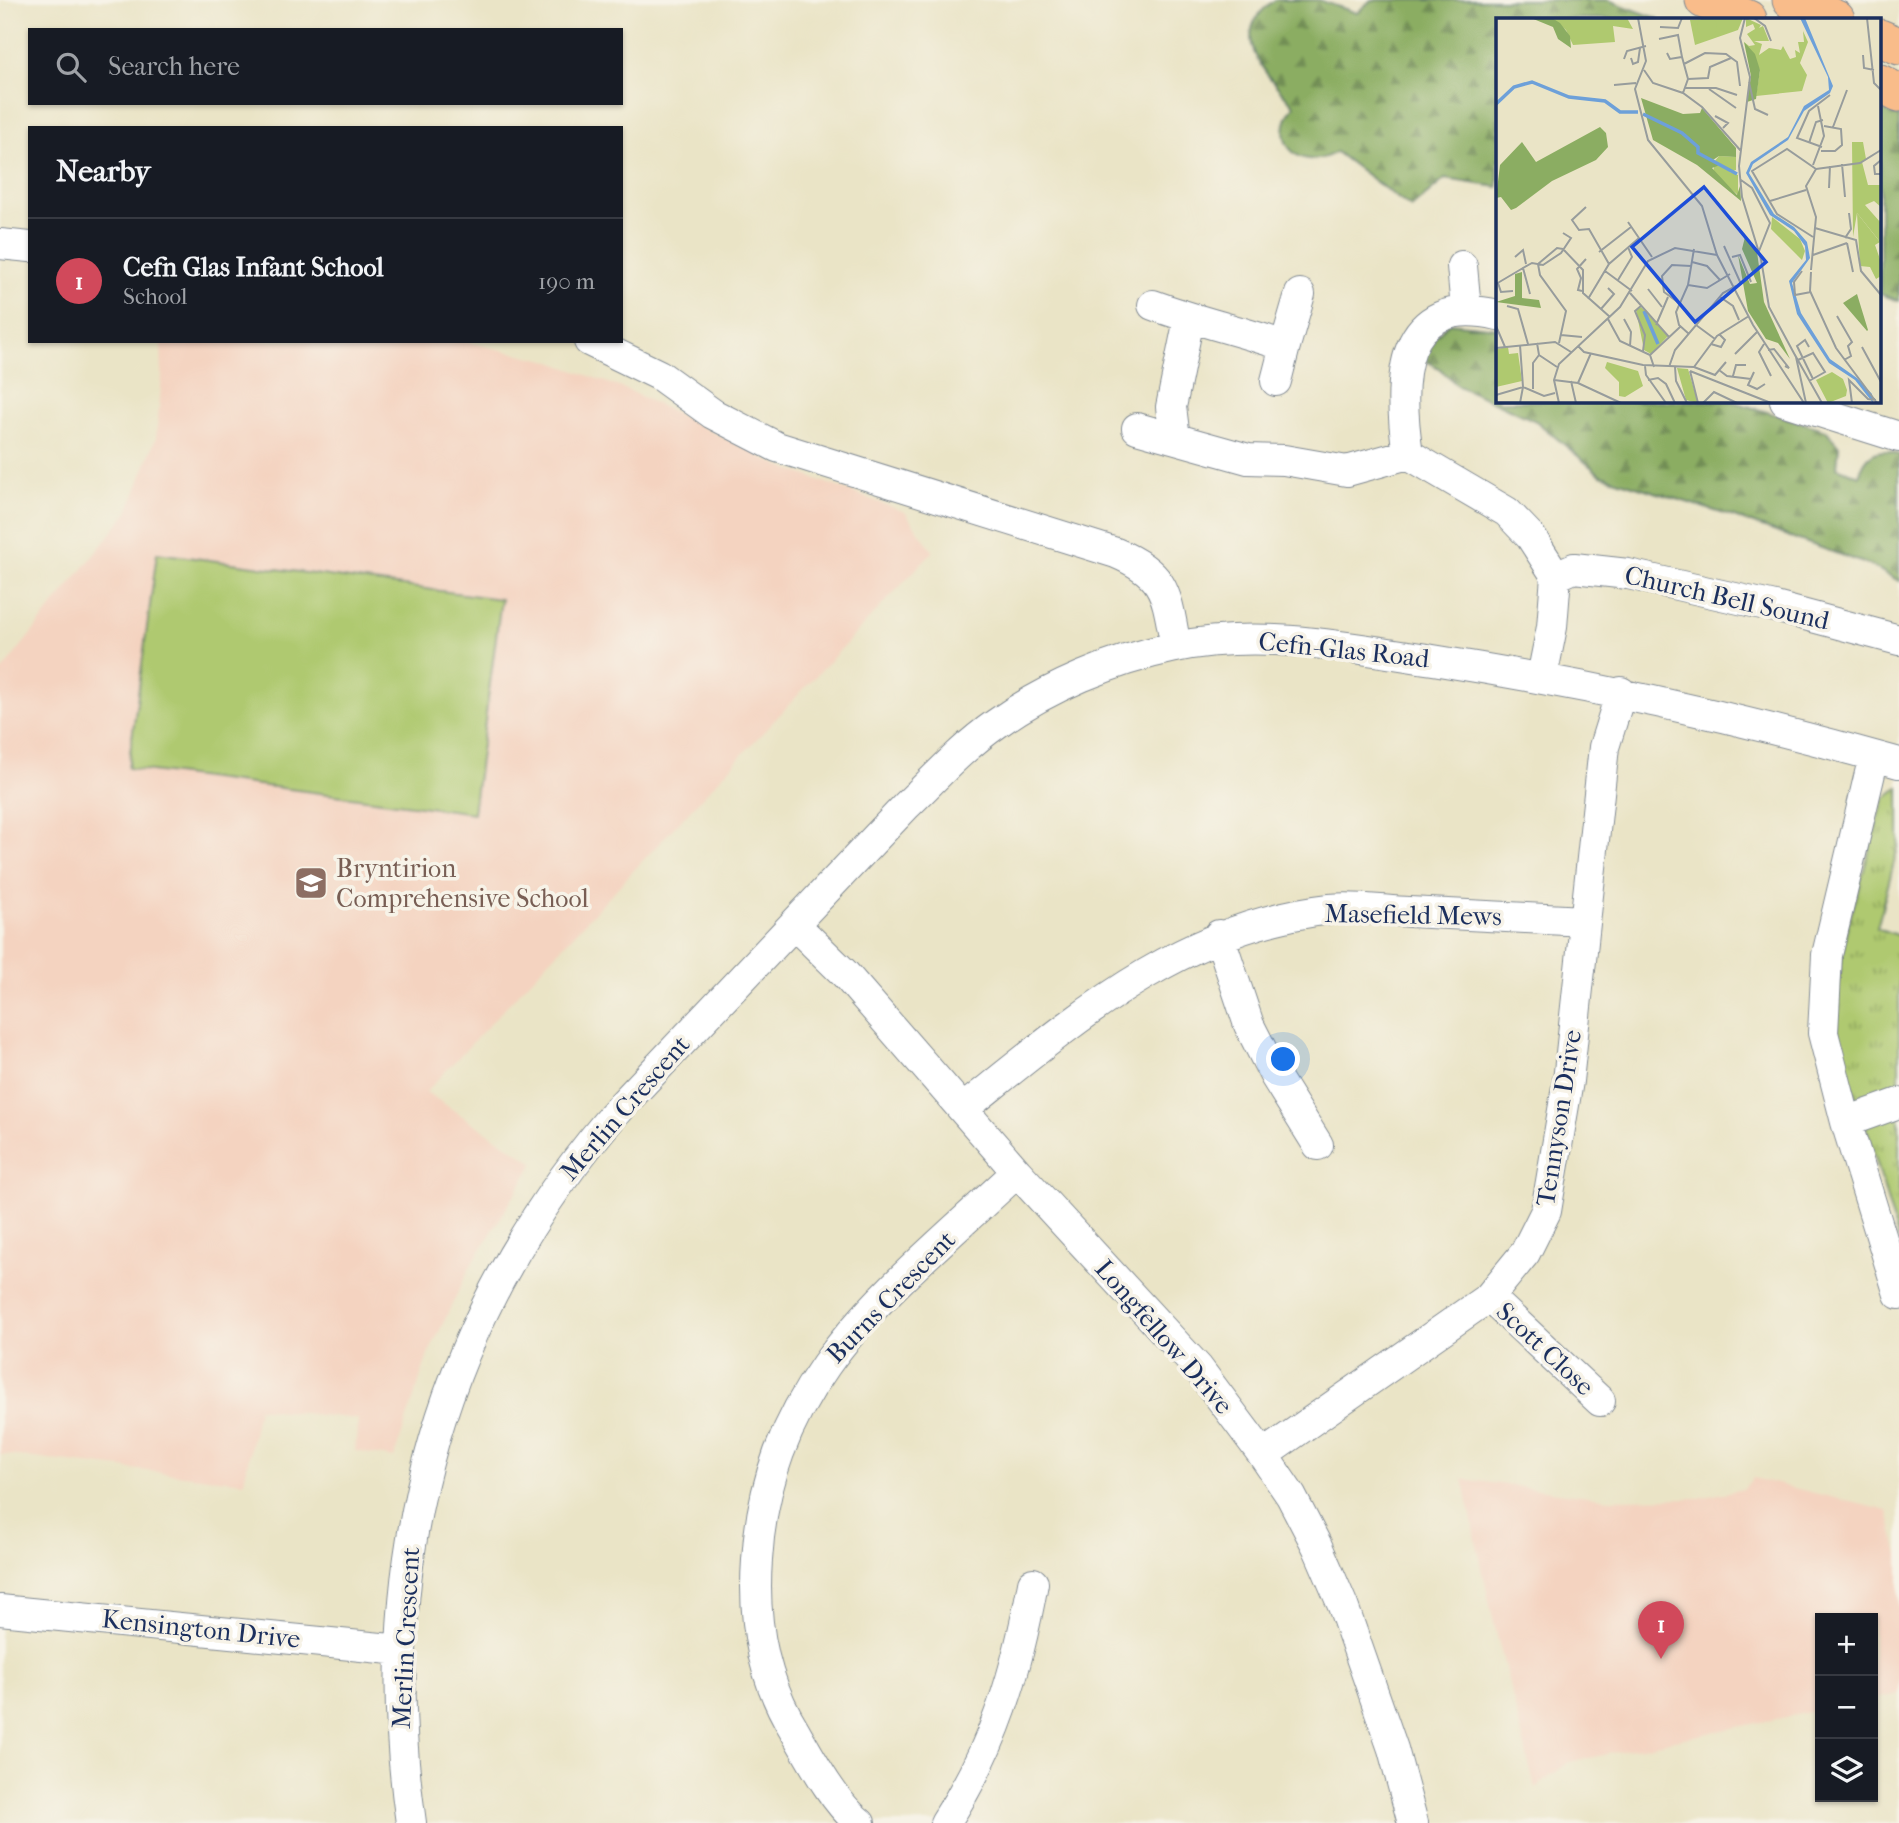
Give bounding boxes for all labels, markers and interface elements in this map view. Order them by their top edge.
inset map [1496,18,1882,402]
search box [28,28,623,105]
icon: search [52,48,90,86]
text: Search here [108,51,240,82]
text: Nearby [56,154,151,189]
text: Cefn Glas Infant School [123,252,384,283]
text: 1 [75,268,83,295]
text: 190 m [538,268,595,295]
text: School [123,283,187,310]
street label: Church Bell Sound [1622,559,1833,637]
street label: Cefn-Glas Road [1257,626,1432,674]
place label: Bryntirion Comprehensive School [336,853,589,914]
school or university icon: Bryntirion Comprehensive School [292,864,330,902]
street label: Masefield Mews [1324,898,1502,932]
street label: Tennyson Drive [1530,1027,1588,1208]
street label: Merlin Crescent [554,1029,697,1187]
your location [1266,1042,1300,1076]
street label: Burns Crescent [820,1224,962,1370]
street label: Longfellow Drive [1089,1254,1240,1421]
street label: Scott Close [1490,1296,1600,1402]
street label: Merlin Crescent [386,1546,426,1730]
pin: 1 [1638,1601,1684,1659]
street label: Kensington Drive [100,1603,302,1655]
map controls [1815,1613,1878,1802]
button: + [1815,1613,1878,1676]
button: − [1815,1676,1878,1739]
button: layers [1815,1739,1878,1802]

